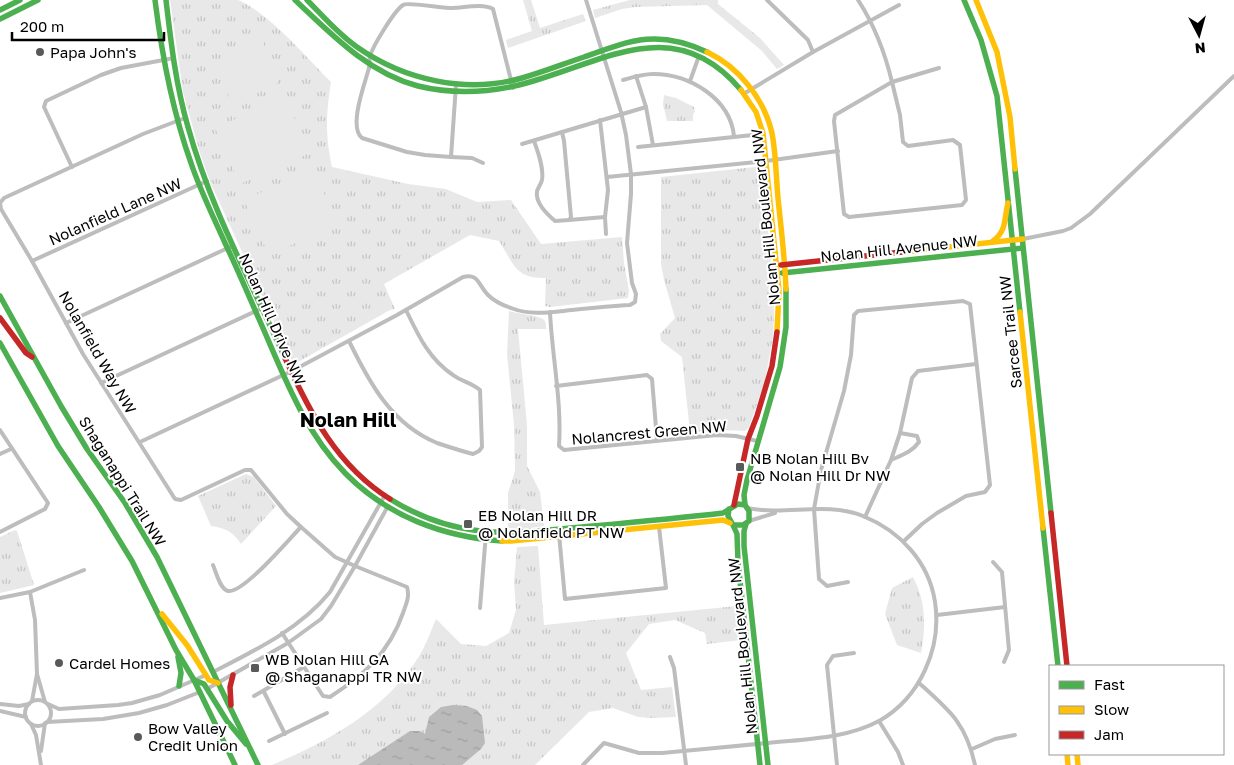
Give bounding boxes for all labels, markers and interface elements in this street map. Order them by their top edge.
scale bar [12,10,165,42]
north arrow [1174,10,1224,60]
text: 200 m [20,17,64,35]
text: N [1194,39,1207,57]
place label: Papa John's [50,43,137,61]
marker: Papa John's [34,46,46,58]
street label: Nolan Hill Boulevard NW [747,128,783,306]
street label: Nolanfield Lane NW [46,174,184,248]
street label: Nolan Hill Avenue NW [820,231,978,265]
street label: Nolan Hill Drive NW [236,250,310,388]
street label: Sarcee Trail NW [995,275,1025,389]
street label: Nolanfield Way NW [56,287,140,417]
district label: Nolan Hill [300,407,397,431]
street label: Shaganappi Trail NW [76,413,170,549]
street label: Nolancrest Green NW [571,416,727,448]
place label: NB Nolan Hill Bv @ Nolan Hill Dr NW [750,449,890,484]
marker: NB Nolan Hill Bv @ Nolan Hill Dr NW [734,461,746,473]
place label: EB Nolan Hill DR @ Nolanfield PT NW [478,506,624,541]
marker: EB Nolan Hill DR @ Nolanfield PT NW [462,518,474,530]
street label: Nolan Hill Boulevard NW [724,557,760,735]
place label: WB Nolan Hill GA @ Shaganappi TR NW [265,650,422,685]
place label: Cardel Homes [69,654,170,672]
marker: Cardel Homes [53,657,65,669]
marker: WB Nolan Hill GA @ Shaganappi TR NW [249,662,261,674]
legend [1049,665,1224,755]
text: Fast [1094,675,1125,693]
text: Slow [1094,700,1129,718]
place label: Bow Valley Credit Union [148,719,238,754]
text: Jam [1094,725,1124,743]
marker: Bow Valley Credit Union [132,731,144,743]

